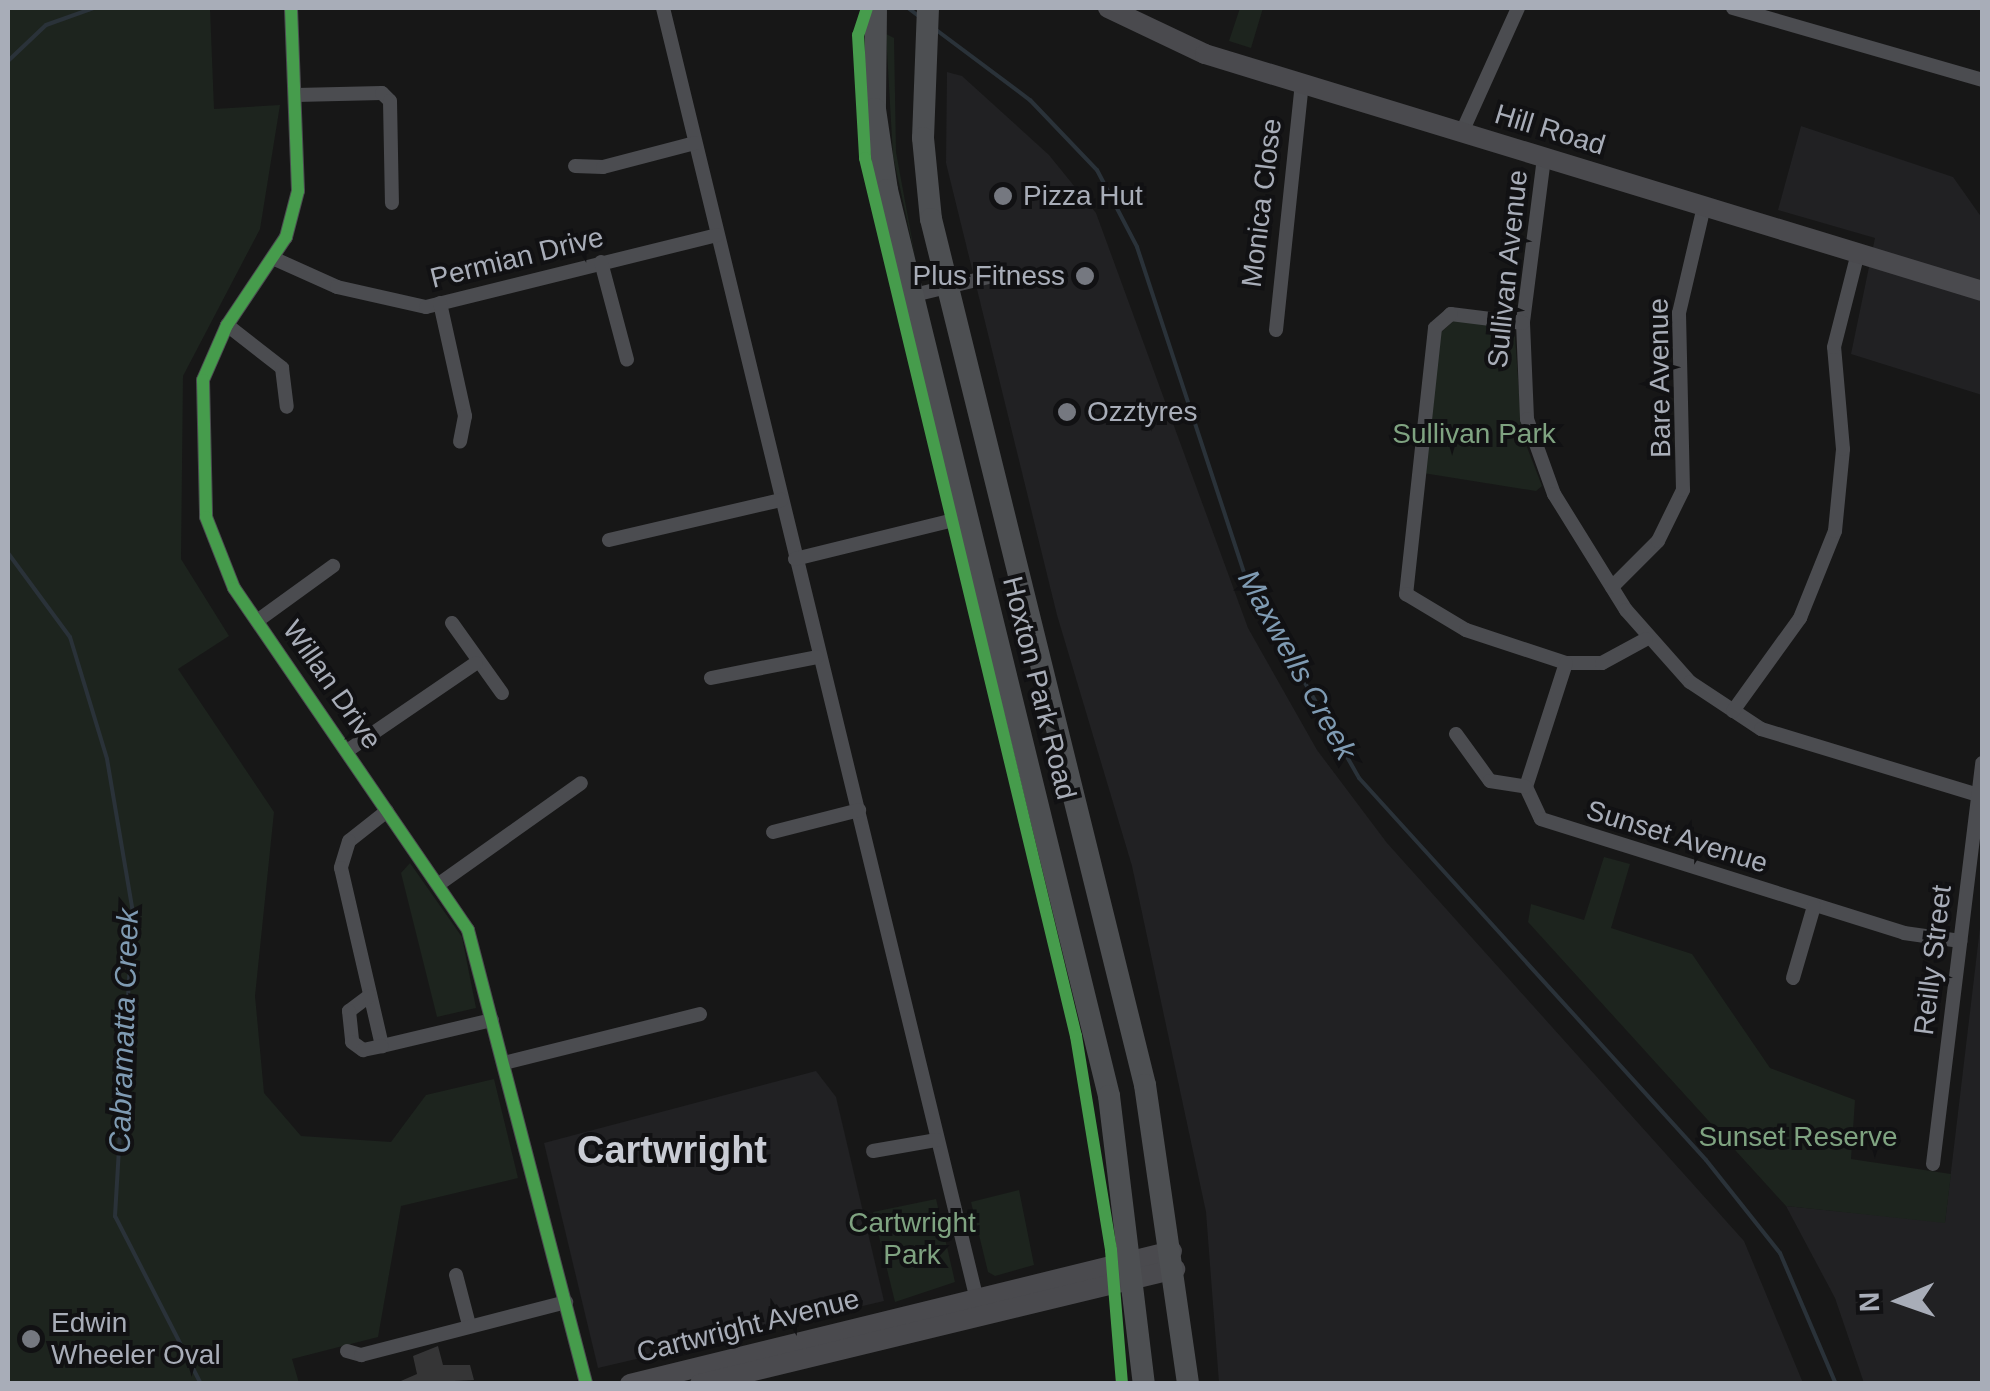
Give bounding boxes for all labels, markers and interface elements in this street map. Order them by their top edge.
street label: Hill Road [1491,97,1609,163]
street label: Monica Close [1235,117,1289,289]
street label: Sullivan Avenue [1481,168,1535,370]
place label: Pizza Hut [1023,179,1143,213]
marker: Pizza Hut [992,185,1014,207]
street label: Permian Drive [427,220,607,296]
place label: Plus Fitness [913,259,1065,293]
marker: Plus Fitness [1074,265,1096,287]
street label: Bare Avenue [1642,297,1678,459]
place label: Ozztyres [1087,395,1197,429]
marker: Ozztyres [1056,401,1078,423]
park label: Sullivan Park [1392,417,1556,451]
water label: Maxwells Creek [1230,564,1364,766]
street label: Hoxton Park Road [995,573,1083,803]
street label: Willan Drive [275,614,389,756]
street label: Sunset Avenue [1582,793,1772,881]
street label: Reilly Street [1907,883,1959,1037]
water label: Cabramatta Creek [102,908,146,1154]
park label: Sunset Reserve [1698,1120,1898,1154]
district label: Cartwright [577,1128,767,1174]
park label: Cartwright Park [848,1206,976,1272]
north arrow [1850,1251,1950,1351]
street label: Cartwright Avenue [632,1282,864,1370]
text: N [1854,1291,1885,1313]
place label: Edwin Wheeler Oval [51,1306,221,1372]
marker: Edwin Wheeler Oval [20,1328,42,1350]

